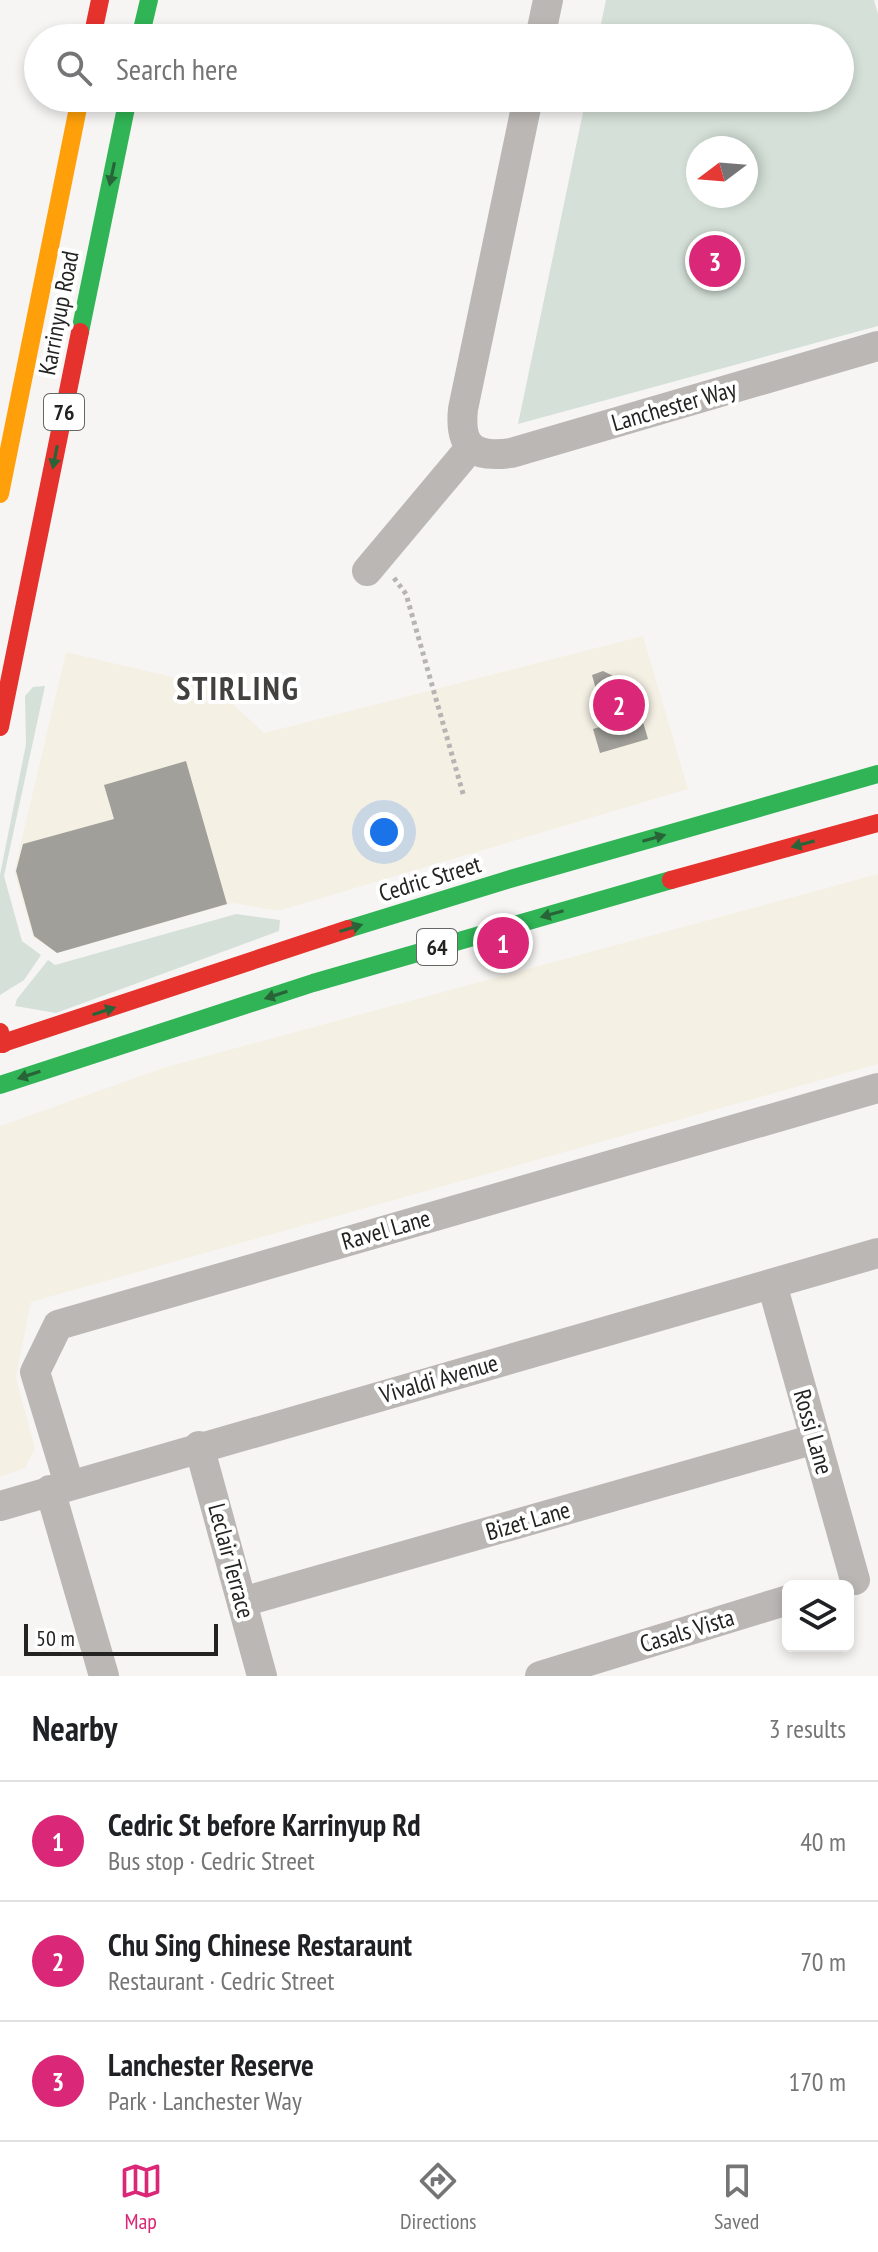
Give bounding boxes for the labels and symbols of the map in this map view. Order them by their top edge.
north arrow [686,136,758,208]
one-way arrow [105,162,118,187]
pin: 3 [689,231,741,291]
street label: Karrinyup Road [31,248,86,378]
street label: Lanchester Way [608,373,740,438]
road number: 76 [44,394,84,430]
one-way arrow [48,444,60,469]
district label: STIRLING [176,667,300,709]
pin: 2 [593,675,645,735]
your location [364,812,404,852]
one-way arrow [643,831,667,844]
one-way arrow [790,838,814,851]
street label: Cedric Street [375,848,485,909]
one-way arrow [540,908,564,921]
pin: 1 [477,913,529,973]
one-way arrow [340,921,364,934]
road number: 64 [417,929,457,965]
one-way arrow [264,989,288,1002]
one-way arrow [92,1004,116,1017]
one-way arrow [16,1070,40,1082]
street label: Ravel Lane [338,1202,434,1257]
street label: Vivaldi Avenue [375,1347,502,1410]
street label: Rossi Lane [787,1386,840,1478]
street label: Bizet Lane [482,1494,574,1547]
street label: Leclair Terrace [201,1500,262,1622]
street label: Casals Vista [636,1602,738,1660]
scale bar [24,1620,218,1656]

